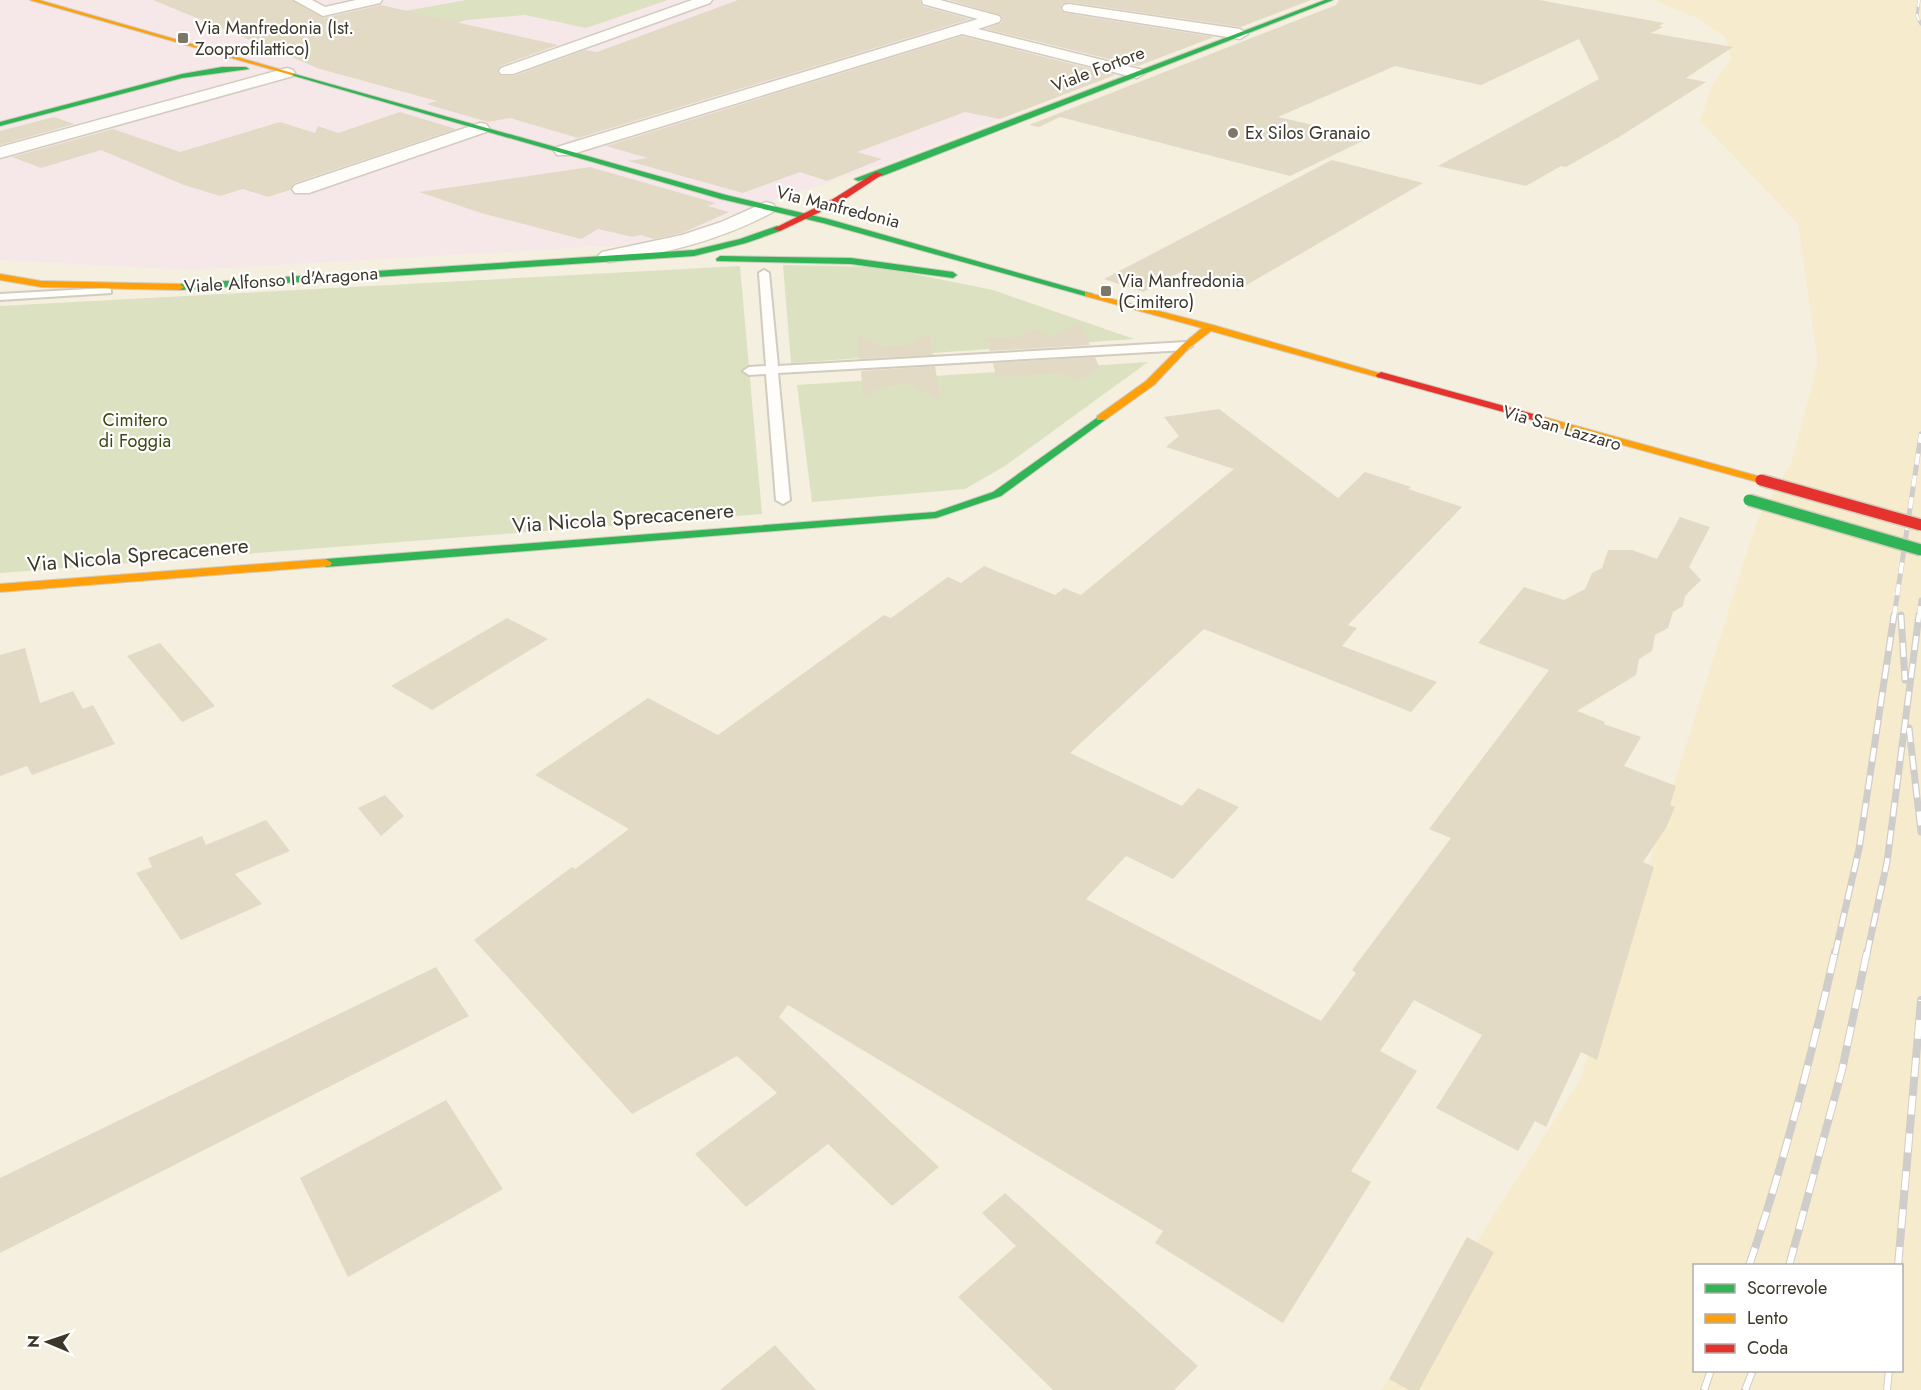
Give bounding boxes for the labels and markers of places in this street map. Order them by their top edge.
place label: Via Manfredonia (Ist. Zooprofilattico) [195,15,354,62]
marker: Via Manfredonia (Ist. Zooprofilattico) [176,31,190,45]
place label: Ex Silos Granaio [1245,120,1371,146]
marker: Ex Silos Granaio [1226,126,1240,140]
place label: Via Manfredonia (Cimitero) [1118,268,1245,315]
marker: Via Manfredonia (Cimitero) [1099,284,1113,298]

